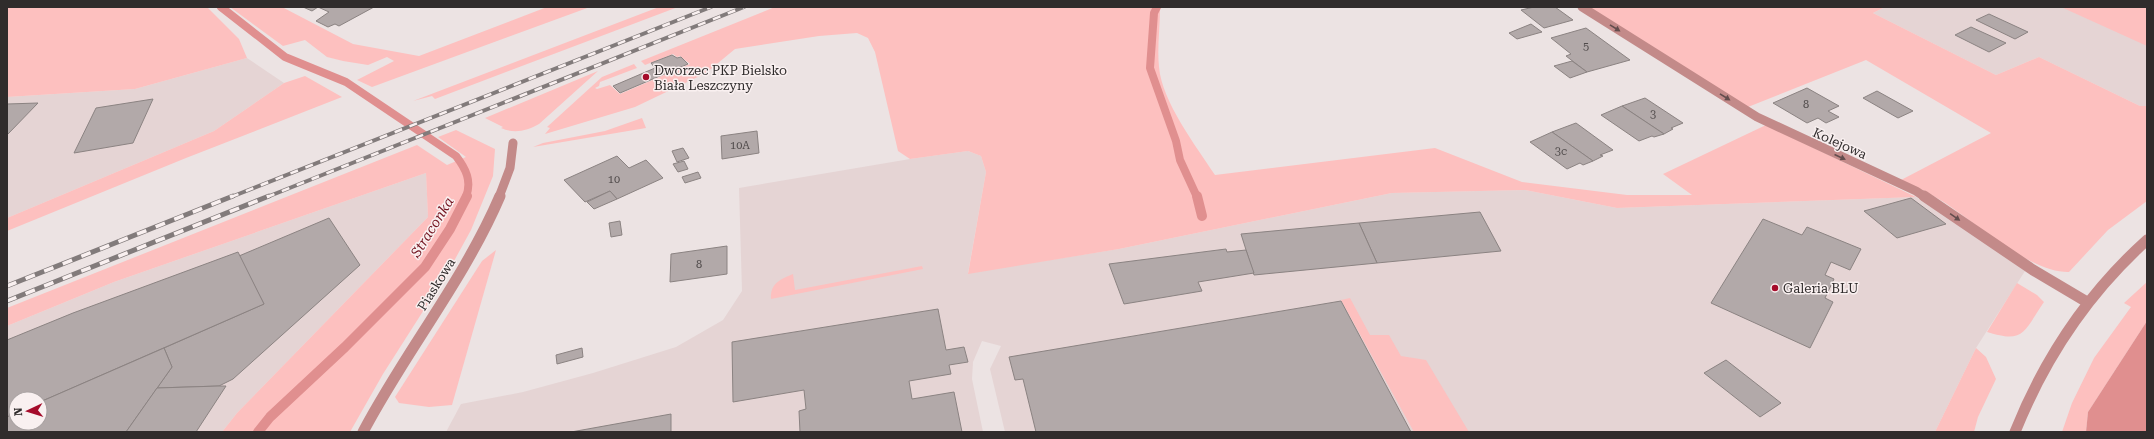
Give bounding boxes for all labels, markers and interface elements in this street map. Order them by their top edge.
one-way arrow [1610,24,1620,32]
house number: 5 [1583,40,1589,53]
place label: Dworzec PKP Bielsko Biała Leszczyny [654,63,787,93]
marker: Dworzec PKP Bielsko Biała Leszczyny [641,72,651,82]
one-way arrow [1719,93,1731,100]
house number: 8 [1803,98,1809,111]
house number: 3 [1650,108,1656,121]
street label: Kolejowa [1810,125,1869,162]
house number: 10A [730,139,750,152]
house number: 3c [1555,145,1567,158]
one-way arrow [1834,154,1846,160]
house number: 10 [608,173,620,186]
water label: Straconka [407,194,457,261]
one-way arrow [1950,213,1960,221]
street label: Piaskowa [414,255,458,313]
house number: 8 [696,258,702,271]
place label: Galeria BLU [1783,281,1858,296]
marker: Galeria BLU [1770,283,1780,293]
north arrow [8,391,48,431]
text: N [12,406,25,416]

